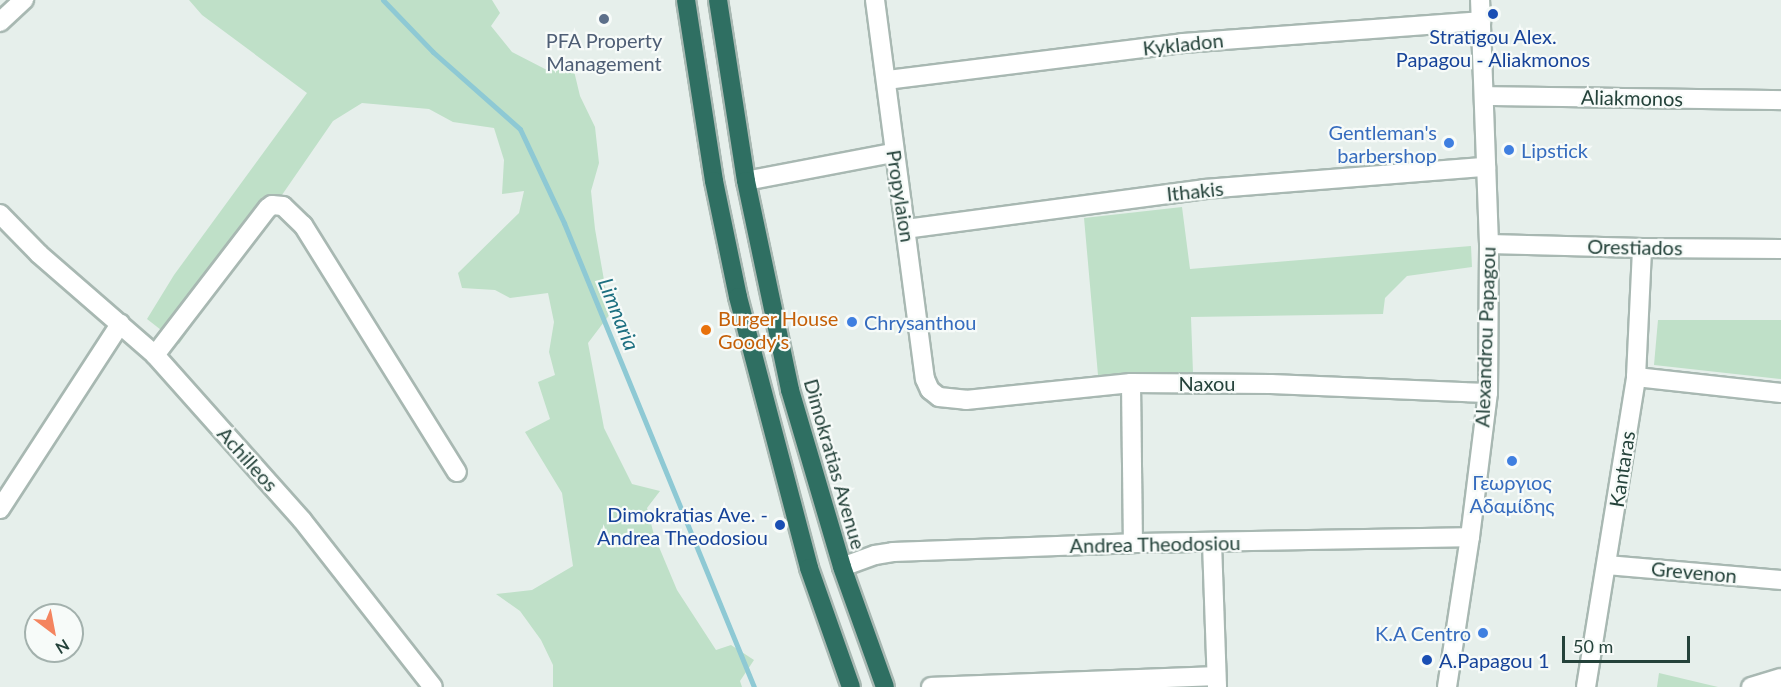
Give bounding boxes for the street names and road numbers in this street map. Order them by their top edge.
street label: Kykladon [1141,28,1225,60]
street label: Aliakmonos [1581,85,1683,111]
street label: Propylaion [882,148,920,244]
street label: Ithakis [1165,176,1225,206]
street label: Orestiados [1587,234,1683,260]
street label: Alexandrou Papagou [1470,246,1500,428]
street label: Naxou [1179,371,1235,395]
street label: Dimokratias Avenue [799,376,871,552]
street label: Achilleos [213,422,283,496]
street label: Kantaras [1604,429,1640,509]
street label: Andrea Theodosiou [1069,531,1241,557]
street label: Grevenon [1650,556,1738,588]

